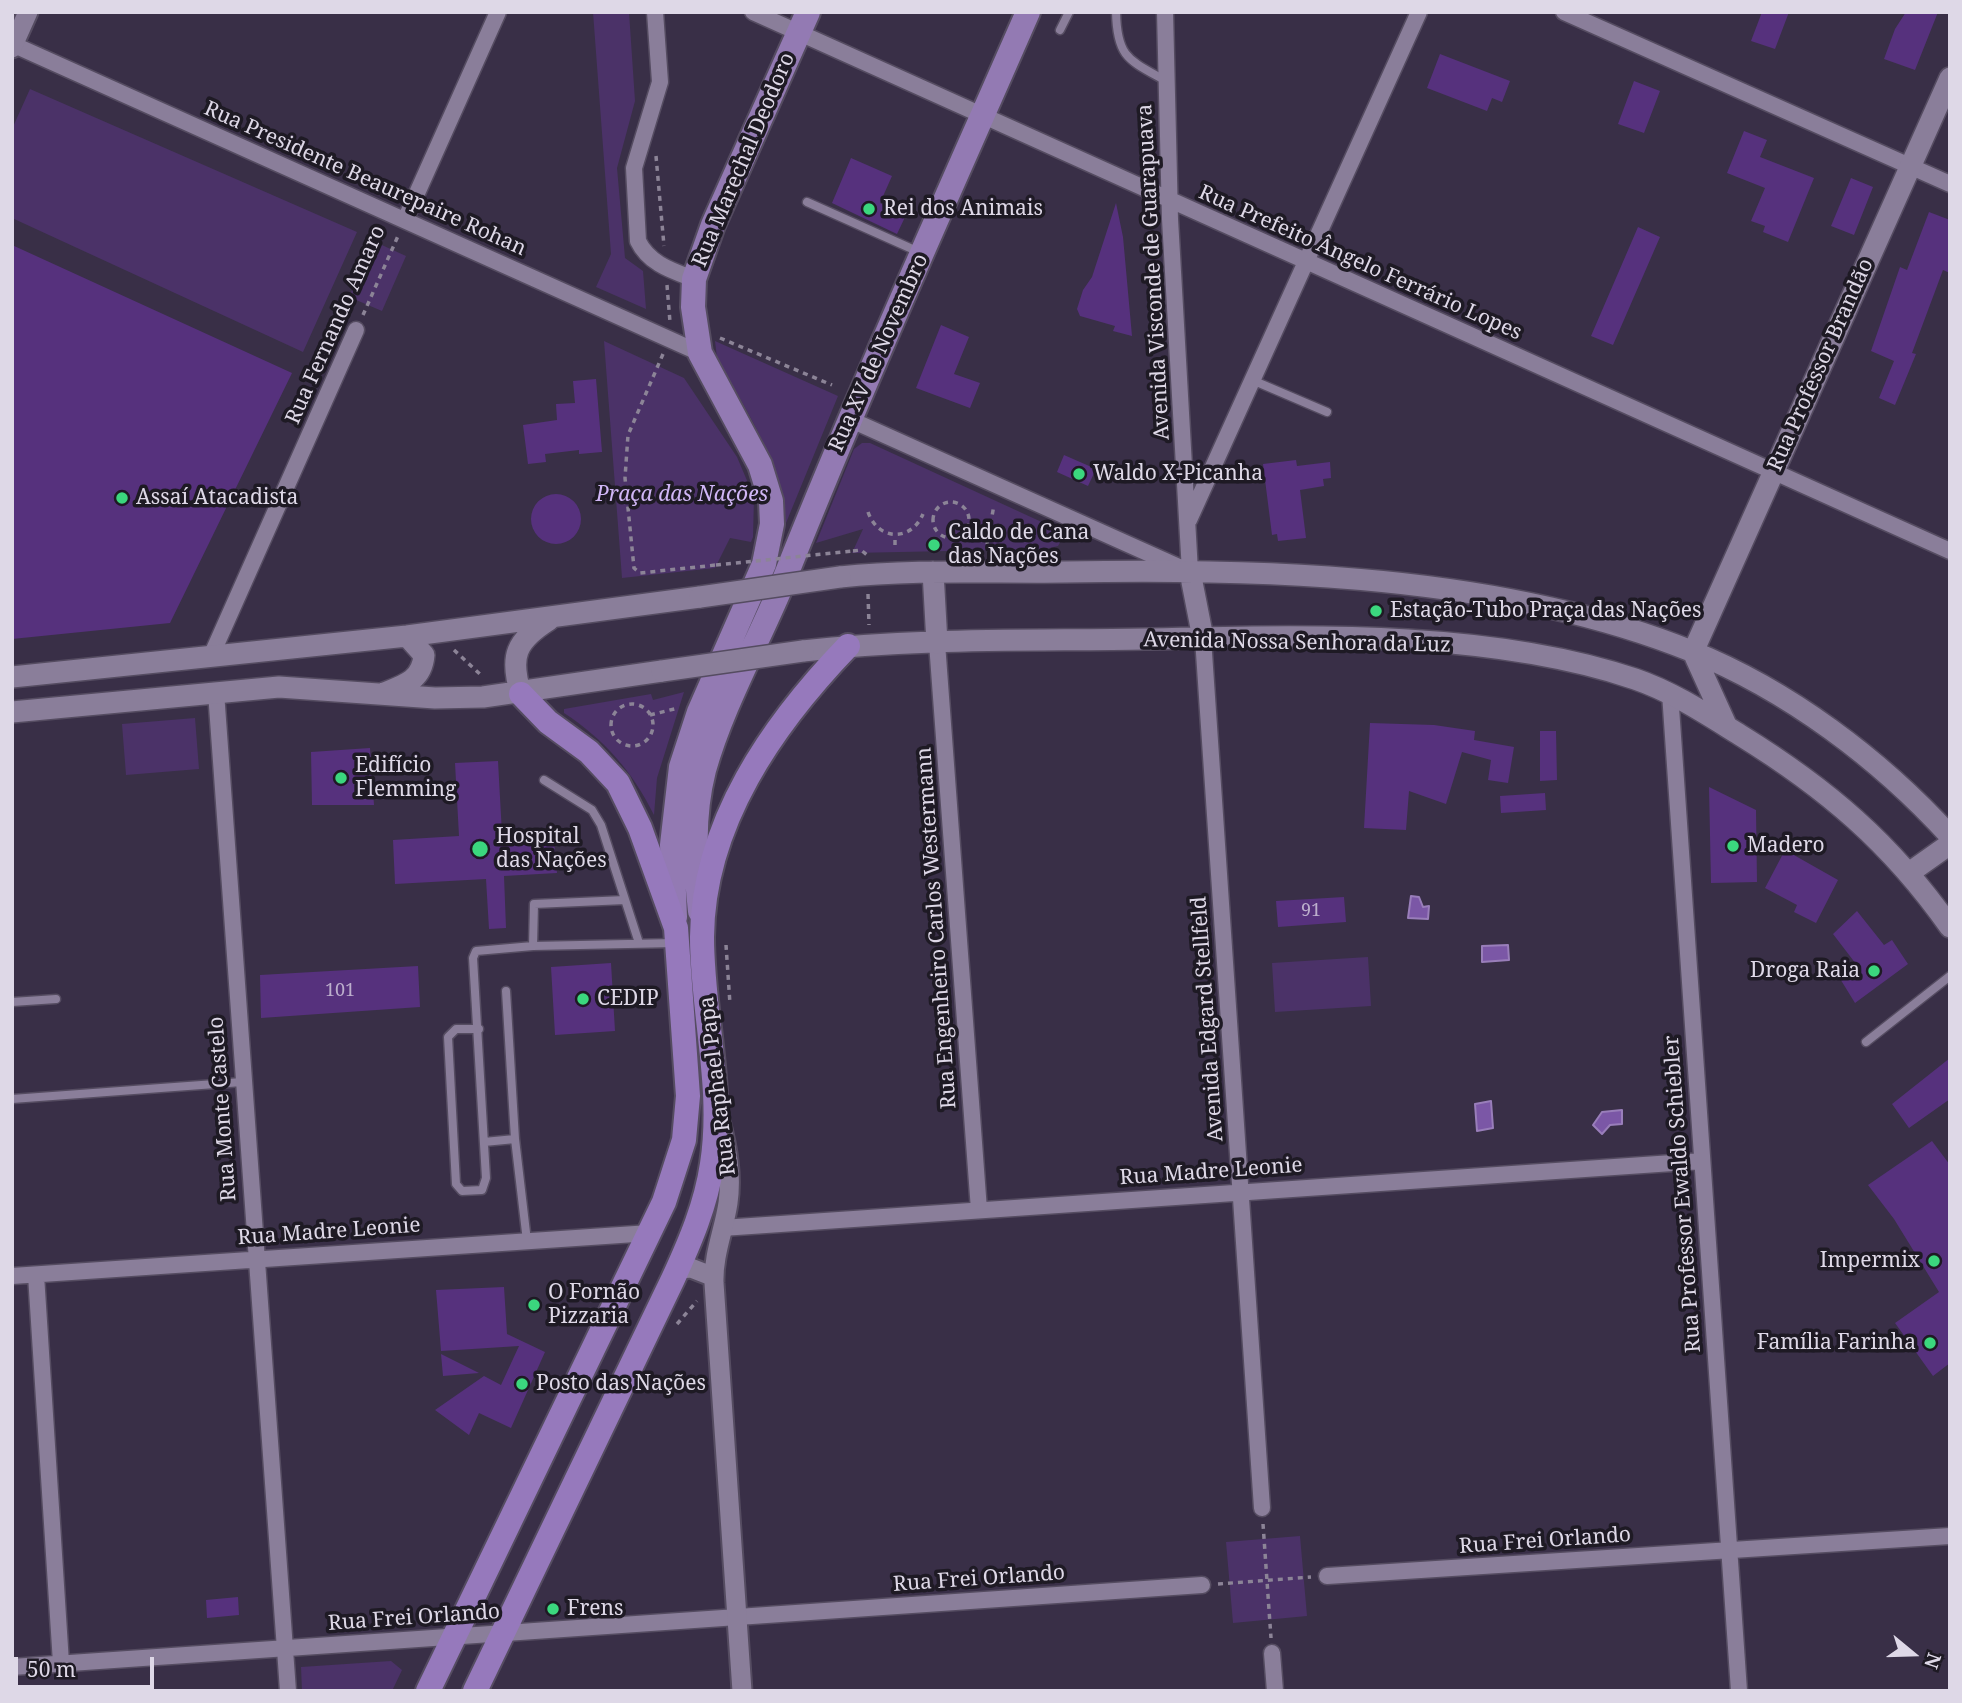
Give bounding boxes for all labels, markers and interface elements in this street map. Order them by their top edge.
street label: Rua Marechal Deodoro [687,49,801,271]
street label: Rua Presidente Beaurepaire Rohan [200,96,530,262]
street label: Avenida Visconde de Guarapuava [1133,103,1175,441]
street label: Rua Prefeito Ângelo Ferrário Lopes [1195,180,1525,346]
place label: Rei dos Animais [883,196,1043,222]
marker: Rei dos Animais [861,201,877,217]
street label: Rua Fernando Amaro [281,222,391,428]
street label: Rua XV de Novembro [824,250,934,456]
street label: Rua Professor Brandão [1763,255,1879,475]
place label: Waldo X-Picanha [1093,461,1263,487]
marker: Waldo X-Picanha [1071,466,1087,482]
park label: Praça das Nações [596,482,768,508]
place label: Assaí Atacadista [136,485,298,511]
marker: Assaí Atacadista [114,490,130,506]
place label: Caldo de Cana das Nações [948,520,1089,570]
marker: Caldo de Cana das Nações [926,537,942,553]
place label: Estação-Tubo Praça das Nações [1390,598,1701,624]
marker: Estação-Tubo Praça das Nações [1368,603,1384,619]
street label: Avenida Nossa Senhora da Luz [1143,628,1451,658]
street label: Rua Engenheiro Carlos Westermann [912,746,962,1110]
place label: Edifício Flemming [355,753,456,803]
marker: Edifício Flemming [333,770,349,786]
place label: Hospital das Nações [496,824,607,874]
place label: Madero [1747,833,1825,859]
marker: Madero [1725,838,1741,854]
marker: Hospital das Nações [470,839,490,859]
street label: Avenida Edgard Stellfeld [1187,895,1229,1143]
house number: 91 [1301,900,1321,922]
place label: Droga Raia [1750,958,1860,984]
marker: Droga Raia [1866,963,1882,979]
house number: 101 [325,980,355,1002]
place label: CEDIP [597,986,659,1012]
marker: CEDIP [575,991,591,1007]
street label: Rua Raphael Papa [694,995,742,1177]
street label: Rua Monte Castelo [204,1016,242,1202]
street label: Rua Professor Ewaldo Schiebler [1659,1034,1707,1354]
street label: Rua Madre Leonie [1119,1153,1303,1191]
street label: Rua Madre Leonie [237,1213,421,1251]
place label: Impermix [1820,1248,1920,1274]
marker: Impermix [1926,1253,1942,1269]
place label: O Fornão Pizzaria [548,1280,640,1330]
marker: O Fornão Pizzaria [526,1297,542,1313]
place label: Família Farinha [1757,1330,1916,1356]
marker: Família Farinha [1922,1335,1938,1351]
place label: Posto das Nações [536,1371,706,1397]
marker: Posto das Nações [514,1376,530,1392]
street label: Rua Frei Orlando [1458,1522,1632,1560]
street label: Rua Frei Orlando [892,1560,1066,1598]
place label: Frens [567,1596,624,1622]
street label: Rua Frei Orlando [327,1599,501,1637]
marker: Frens [545,1601,561,1617]
north arrow [1878,1619,1948,1689]
scale bar [18,1644,158,1688]
text: N [1918,1650,1948,1672]
text: 50 m [27,1655,76,1683]

